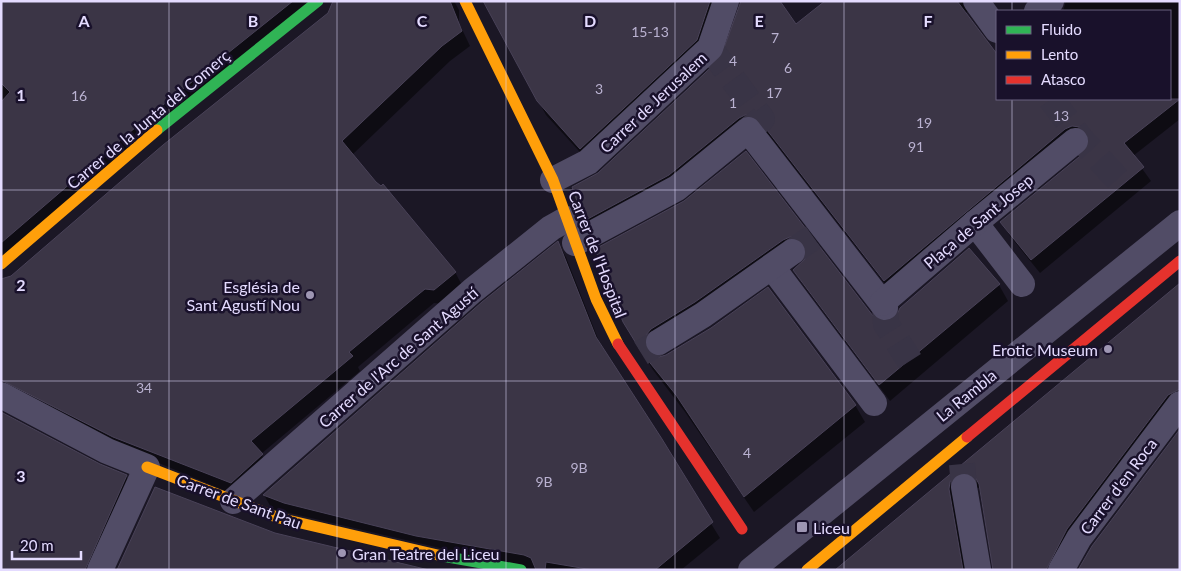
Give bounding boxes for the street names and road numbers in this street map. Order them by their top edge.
street label: Carrer de la Junta del Comerç [63,45,233,193]
street label: Carrer de Jerusalem [596,48,710,156]
street label: Plaça de Sant Josep [919,170,1037,272]
street label: Carrer de l'Hospital [565,188,631,320]
street label: Carrer de l'Arc de Sant Agustí [315,282,482,431]
street label: La Rambla [932,365,1000,425]
street label: Carrer d'en Roca [1076,434,1160,538]
street label: Carrer de Sant Pau [174,470,304,532]

